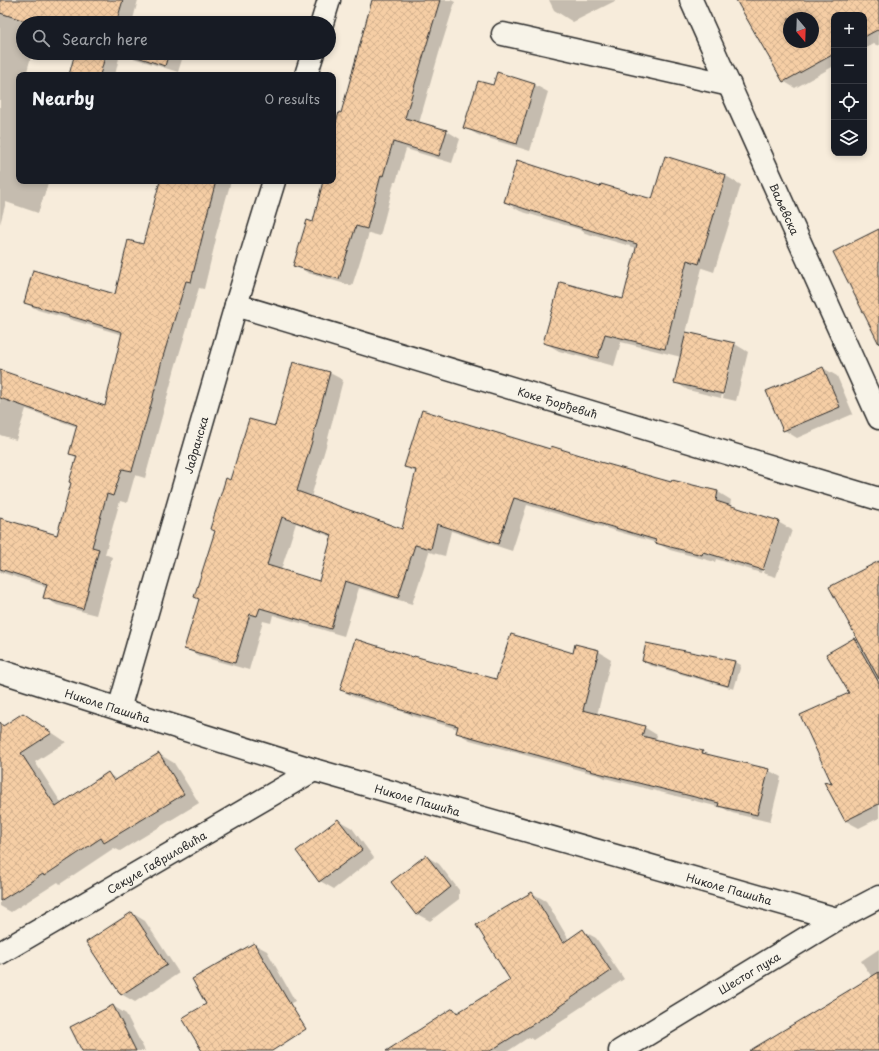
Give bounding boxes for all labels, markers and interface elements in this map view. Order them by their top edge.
north arrow [783,12,819,48]
map controls [831,12,867,156]
button: + [831,12,867,48]
search box [16,16,336,60]
icon: search [30,27,52,49]
text: Search here [62,27,148,50]
button: − [831,48,867,84]
button: locate [831,84,867,120]
text: Nearby [32,85,94,111]
text: 0 results [265,89,320,108]
button: layers [831,120,867,156]
street label: Ваљевска [766,180,804,238]
street label: Коке Ђорђевић [516,382,600,422]
street label: Јадранска [179,414,212,476]
street label: Николе Пашића [63,684,152,727]
street label: Николе Пашића [373,779,462,820]
street label: Секуле Гавриловића [103,826,209,898]
street label: Николе Пашића [684,868,774,909]
street label: Шестог пука [715,947,784,998]

